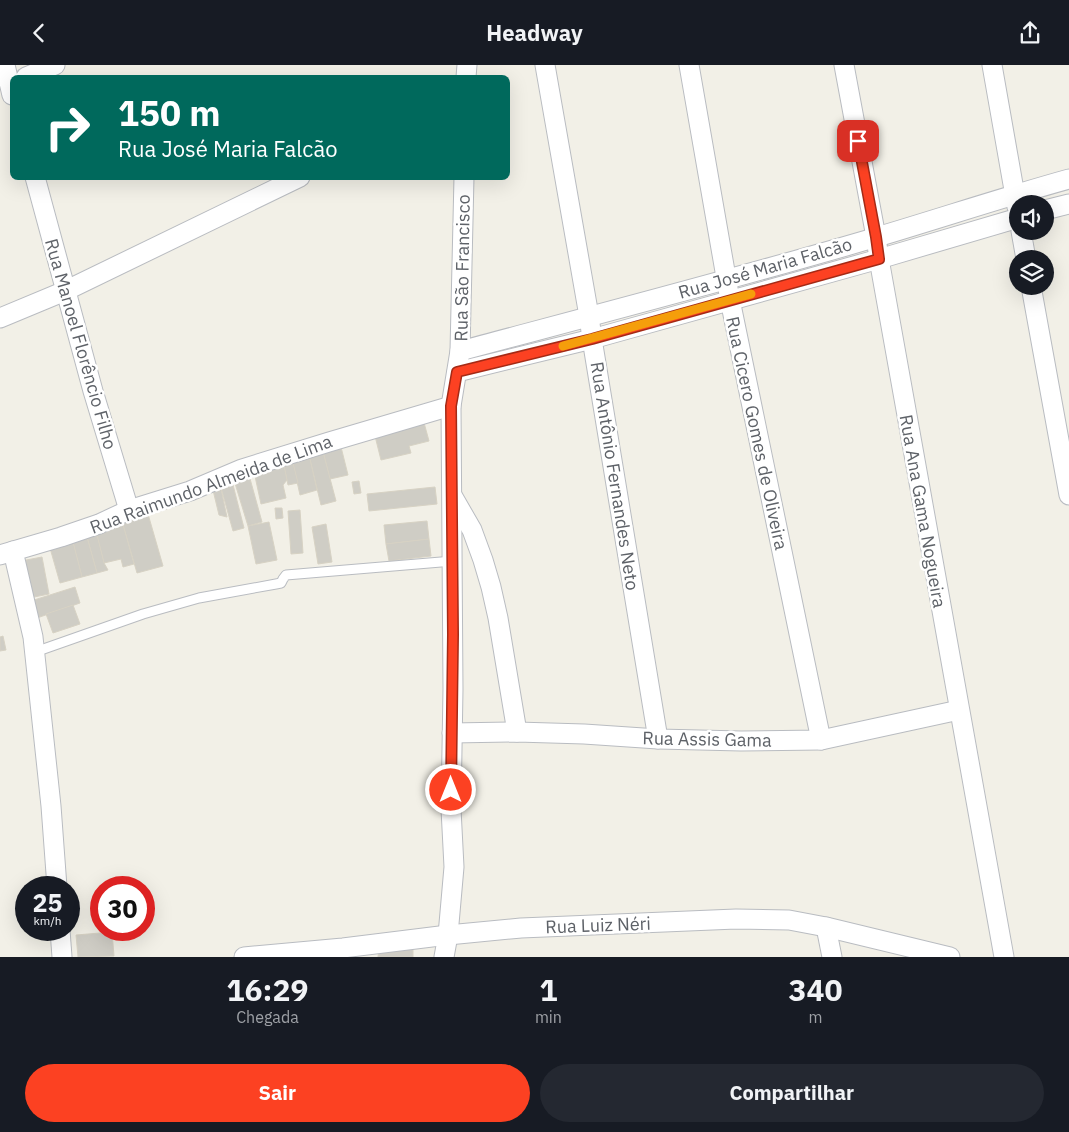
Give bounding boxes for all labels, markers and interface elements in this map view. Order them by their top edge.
text: Headway [486,18,583,47]
icon: back [25,19,53,47]
icon: share [1016,19,1044,47]
text: 150 m [118,90,221,136]
icon: right [35,95,100,160]
pin [837,120,879,162]
icon: arrive [844,127,872,155]
text: Rua José Maria Falcão [118,134,337,163]
street label: Rua São Francisco [449,194,475,342]
map controls [1009,195,1054,295]
button: sound [1009,195,1054,240]
street label: Rua José Maria Falcão [676,232,854,304]
street label: Rua Manoel Florêncio Filho [40,236,122,452]
button: layers [1009,250,1054,295]
street label: Rua Cicero Gomes de Oliveira [721,314,793,552]
street label: Rua Antônio Fernandes Neto [586,360,644,592]
street label: Rua Ana Gama Nogueira [895,413,951,610]
street label: Rua Raimundo Almeida de Lima [87,429,336,539]
street label: Rua Assis Gama [642,726,772,752]
position arrow [424,763,476,815]
speed limit sign: 30 [90,876,155,941]
text: 25 [32,886,63,919]
street label: Rua Luiz Néri [545,912,651,938]
text: km/h [33,913,62,928]
text: 16:29 [227,970,308,1009]
text: 1 [539,970,557,1009]
text: 340 [788,970,842,1009]
text: Chegada [236,1007,299,1027]
text: min [535,1007,562,1027]
text: m [808,1007,822,1027]
button: Sair [25,1064,530,1122]
button: Compartilhar [540,1064,1044,1122]

